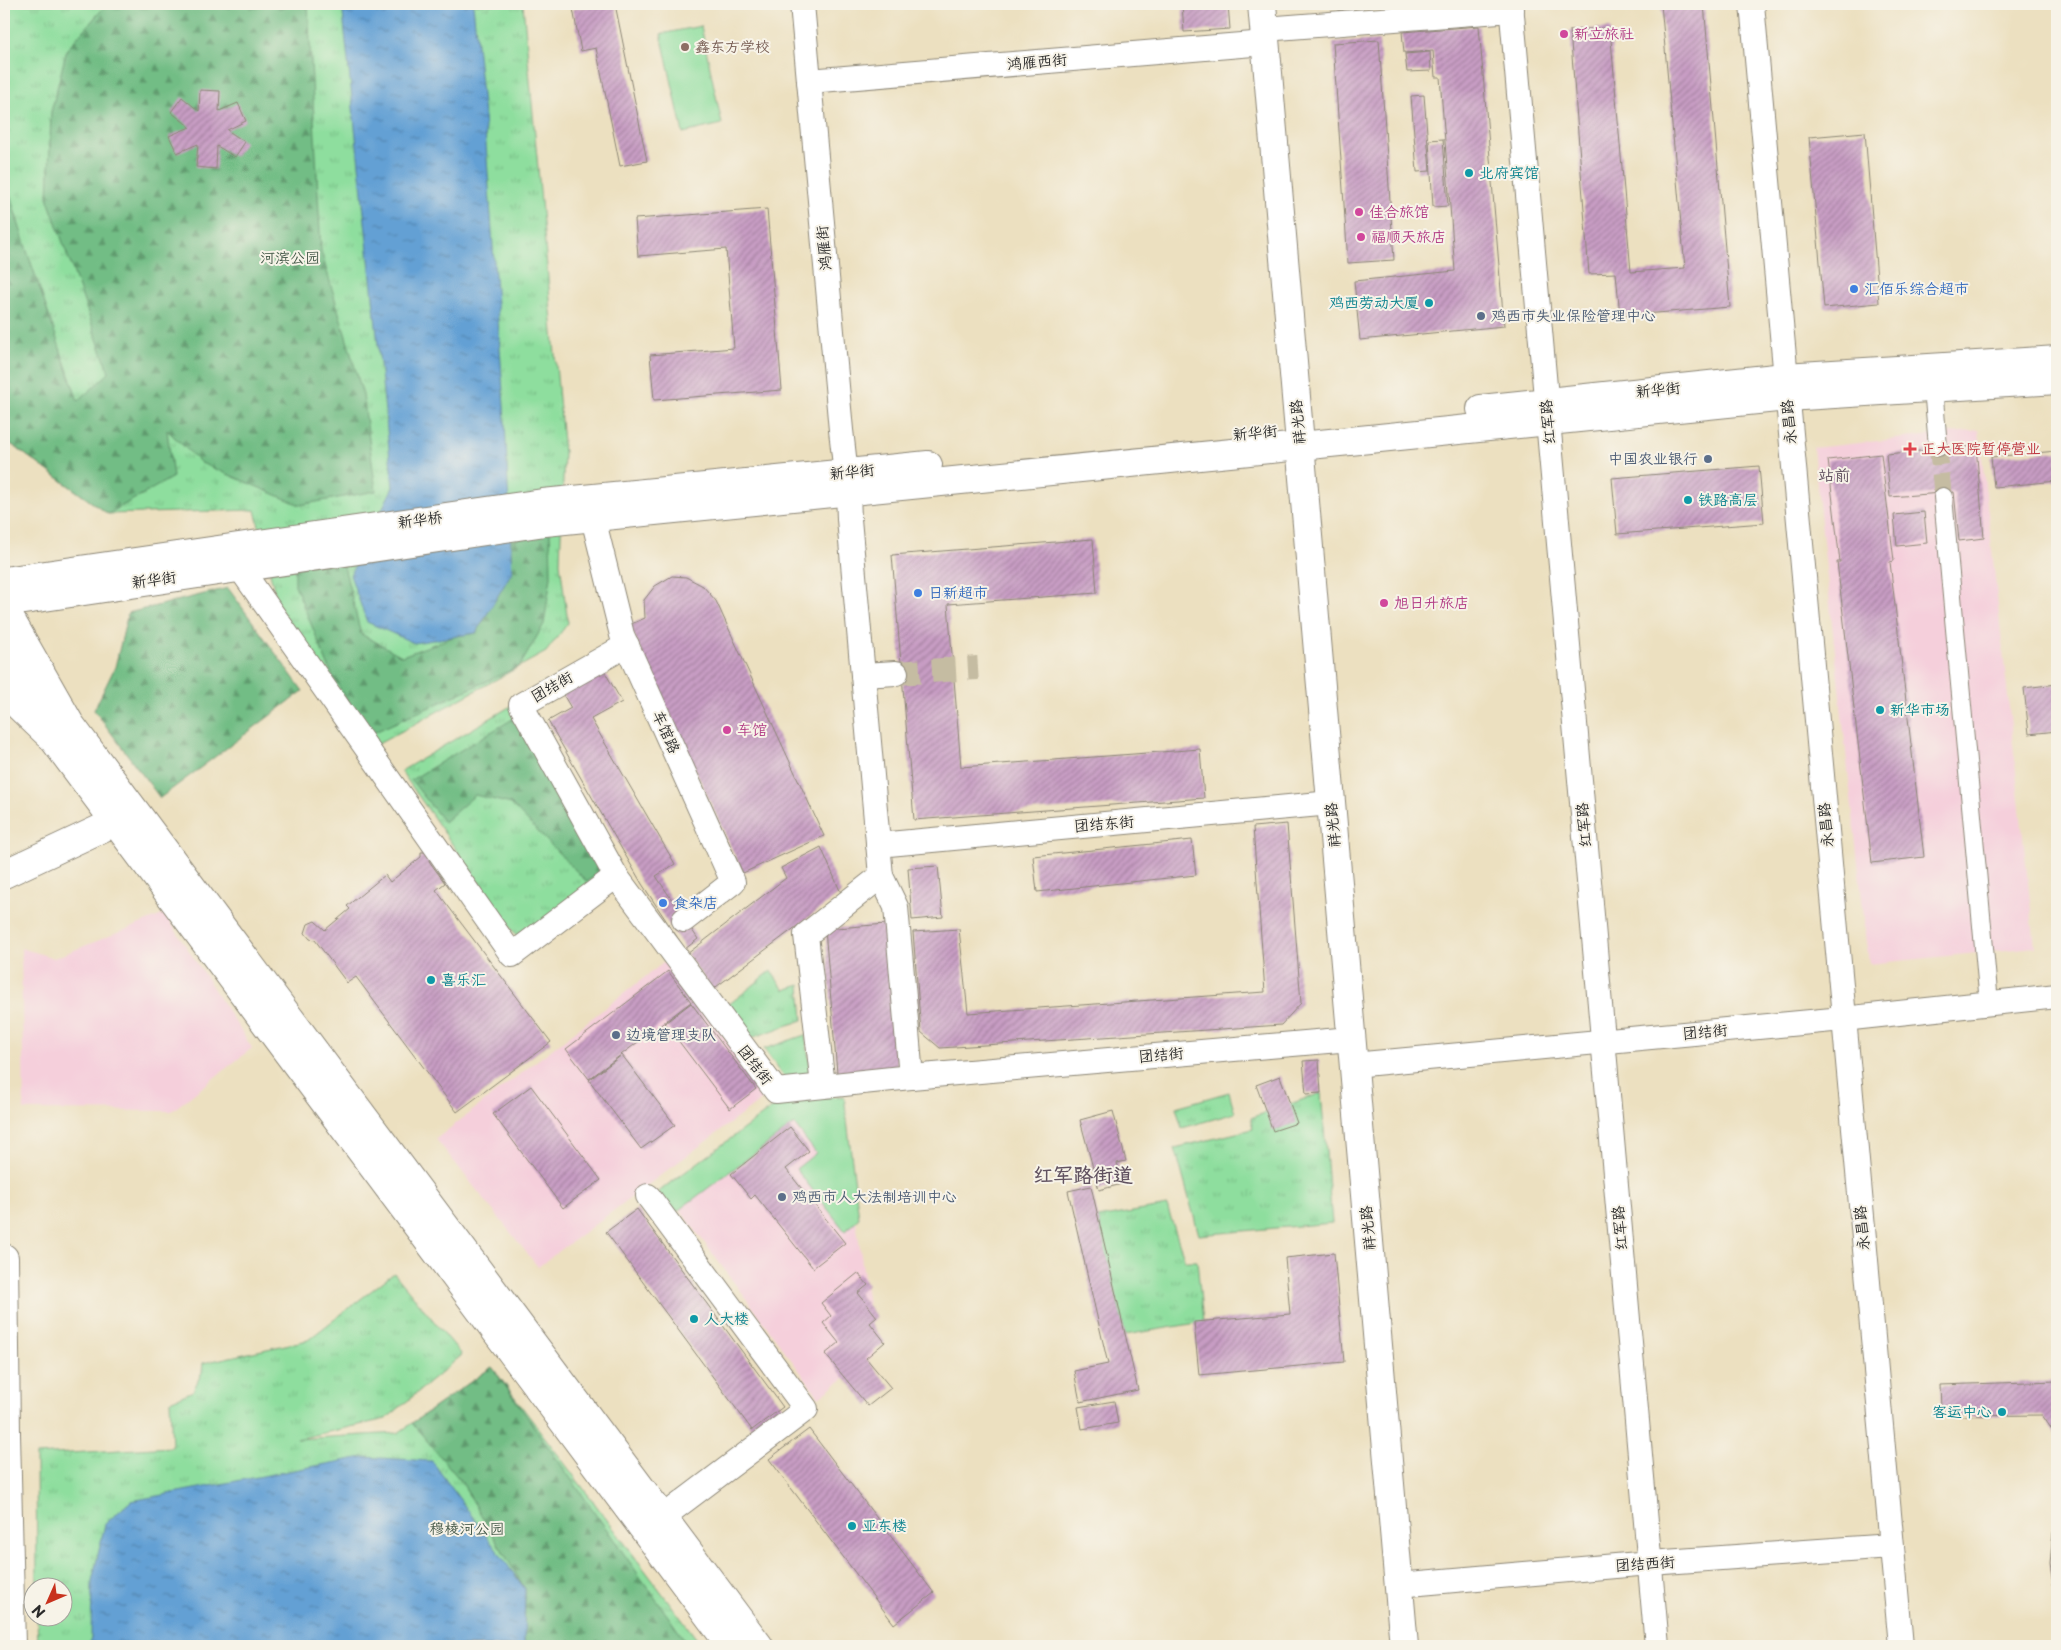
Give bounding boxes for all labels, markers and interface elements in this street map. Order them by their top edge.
place label: 新立旅社 [1574,21,1634,44]
marker: 新立旅社 [1558,28,1570,40]
place label: 鑫东方学校 [695,34,770,57]
marker: 鑫东方学校 [679,41,691,53]
street label: 鸿雁西街 [1006,46,1068,75]
place label: 北府宾馆 [1479,160,1539,183]
marker: 北府宾馆 [1463,167,1475,179]
place label: 佳合旅馆 [1369,199,1429,222]
marker: 佳合旅馆 [1353,206,1365,218]
place label: 福顺天旅店 [1371,224,1446,247]
street label: 鸿雁街 [809,225,836,272]
marker: 福顺天旅店 [1355,231,1367,243]
park label: 河滨公园 [260,245,320,268]
place label: 汇佰乐综合超市 [1864,276,1969,299]
marker: 汇佰乐综合超市 [1848,283,1860,295]
place label: 鸡西劳动大厦 [1329,290,1419,313]
marker: 鸡西劳动大厦 [1423,297,1435,309]
place label: 鸡西市失业保险管理中心 [1491,303,1656,326]
marker: 鸡西市失业保险管理中心 [1475,310,1487,322]
street label: 新华街 [1634,375,1681,402]
street label: 祥光路 [1283,399,1310,446]
street label: 红军路 [1533,399,1560,446]
street label: 永昌路 [1774,399,1801,446]
street label: 新华街 [1231,418,1278,445]
place label: 正大医院暂停营业 [1921,436,2041,459]
marker: 正大医院暂停营业 [1903,442,1917,456]
place label: 中国农业银行 [1608,446,1698,469]
marker: 中国农业银行 [1702,453,1714,465]
street label: 新华街 [828,457,875,484]
district label: 站前 [1818,462,1850,486]
place label: 铁路高层 [1698,487,1758,510]
marker: 铁路高层 [1682,494,1694,506]
street label: 新华桥 [396,504,444,533]
street label: 新华街 [130,564,178,593]
place label: 日新超市 [928,580,988,603]
marker: 日新超市 [912,587,924,599]
place label: 旭日升旅店 [1394,590,1469,613]
marker: 旭日升旅店 [1378,597,1390,609]
street label: 团结街 [526,664,576,707]
place label: 新华市场 [1890,697,1950,720]
marker: 新华市场 [1874,704,1886,716]
street label: 车馆路 [648,706,687,757]
place label: 车馆 [737,717,767,740]
marker: 车馆 [721,724,733,736]
street label: 祥光路 [1318,802,1345,849]
street label: 红军路 [1569,802,1596,849]
street label: 永昌路 [1811,802,1838,849]
street label: 团结东街 [1073,808,1135,837]
place label: 食杂店 [673,890,718,913]
marker: 食杂店 [657,897,669,909]
place label: 喜乐汇 [441,967,486,990]
marker: 喜乐汇 [425,974,437,986]
street label: 团结街 [1681,1017,1728,1044]
place label: 边境管理支队 [626,1022,716,1045]
marker: 边境管理支队 [610,1029,622,1041]
street label: 团结街 [733,1039,779,1089]
street label: 团结街 [1137,1040,1184,1067]
district label: 红军路街道 [1033,1159,1133,1189]
place label: 鸡西市人大法制培训中心 [792,1184,957,1207]
marker: 鸡西市人大法制培训中心 [776,1191,788,1203]
street label: 祥光路 [1353,1205,1380,1252]
street label: 红军路 [1605,1205,1632,1252]
street label: 永昌路 [1847,1205,1874,1252]
place label: 人大楼 [704,1306,749,1329]
marker: 人大楼 [688,1313,700,1325]
place label: 客运中心 [1932,1399,1992,1422]
marker: 客运中心 [1996,1406,2008,1418]
place label: 亚东楼 [862,1513,907,1536]
park label: 穆棱河公园 [429,1516,505,1539]
marker: 亚东楼 [846,1520,858,1532]
street label: 团结西街 [1614,1549,1676,1576]
north arrow [22,1578,72,1628]
text: N [27,1600,50,1623]

